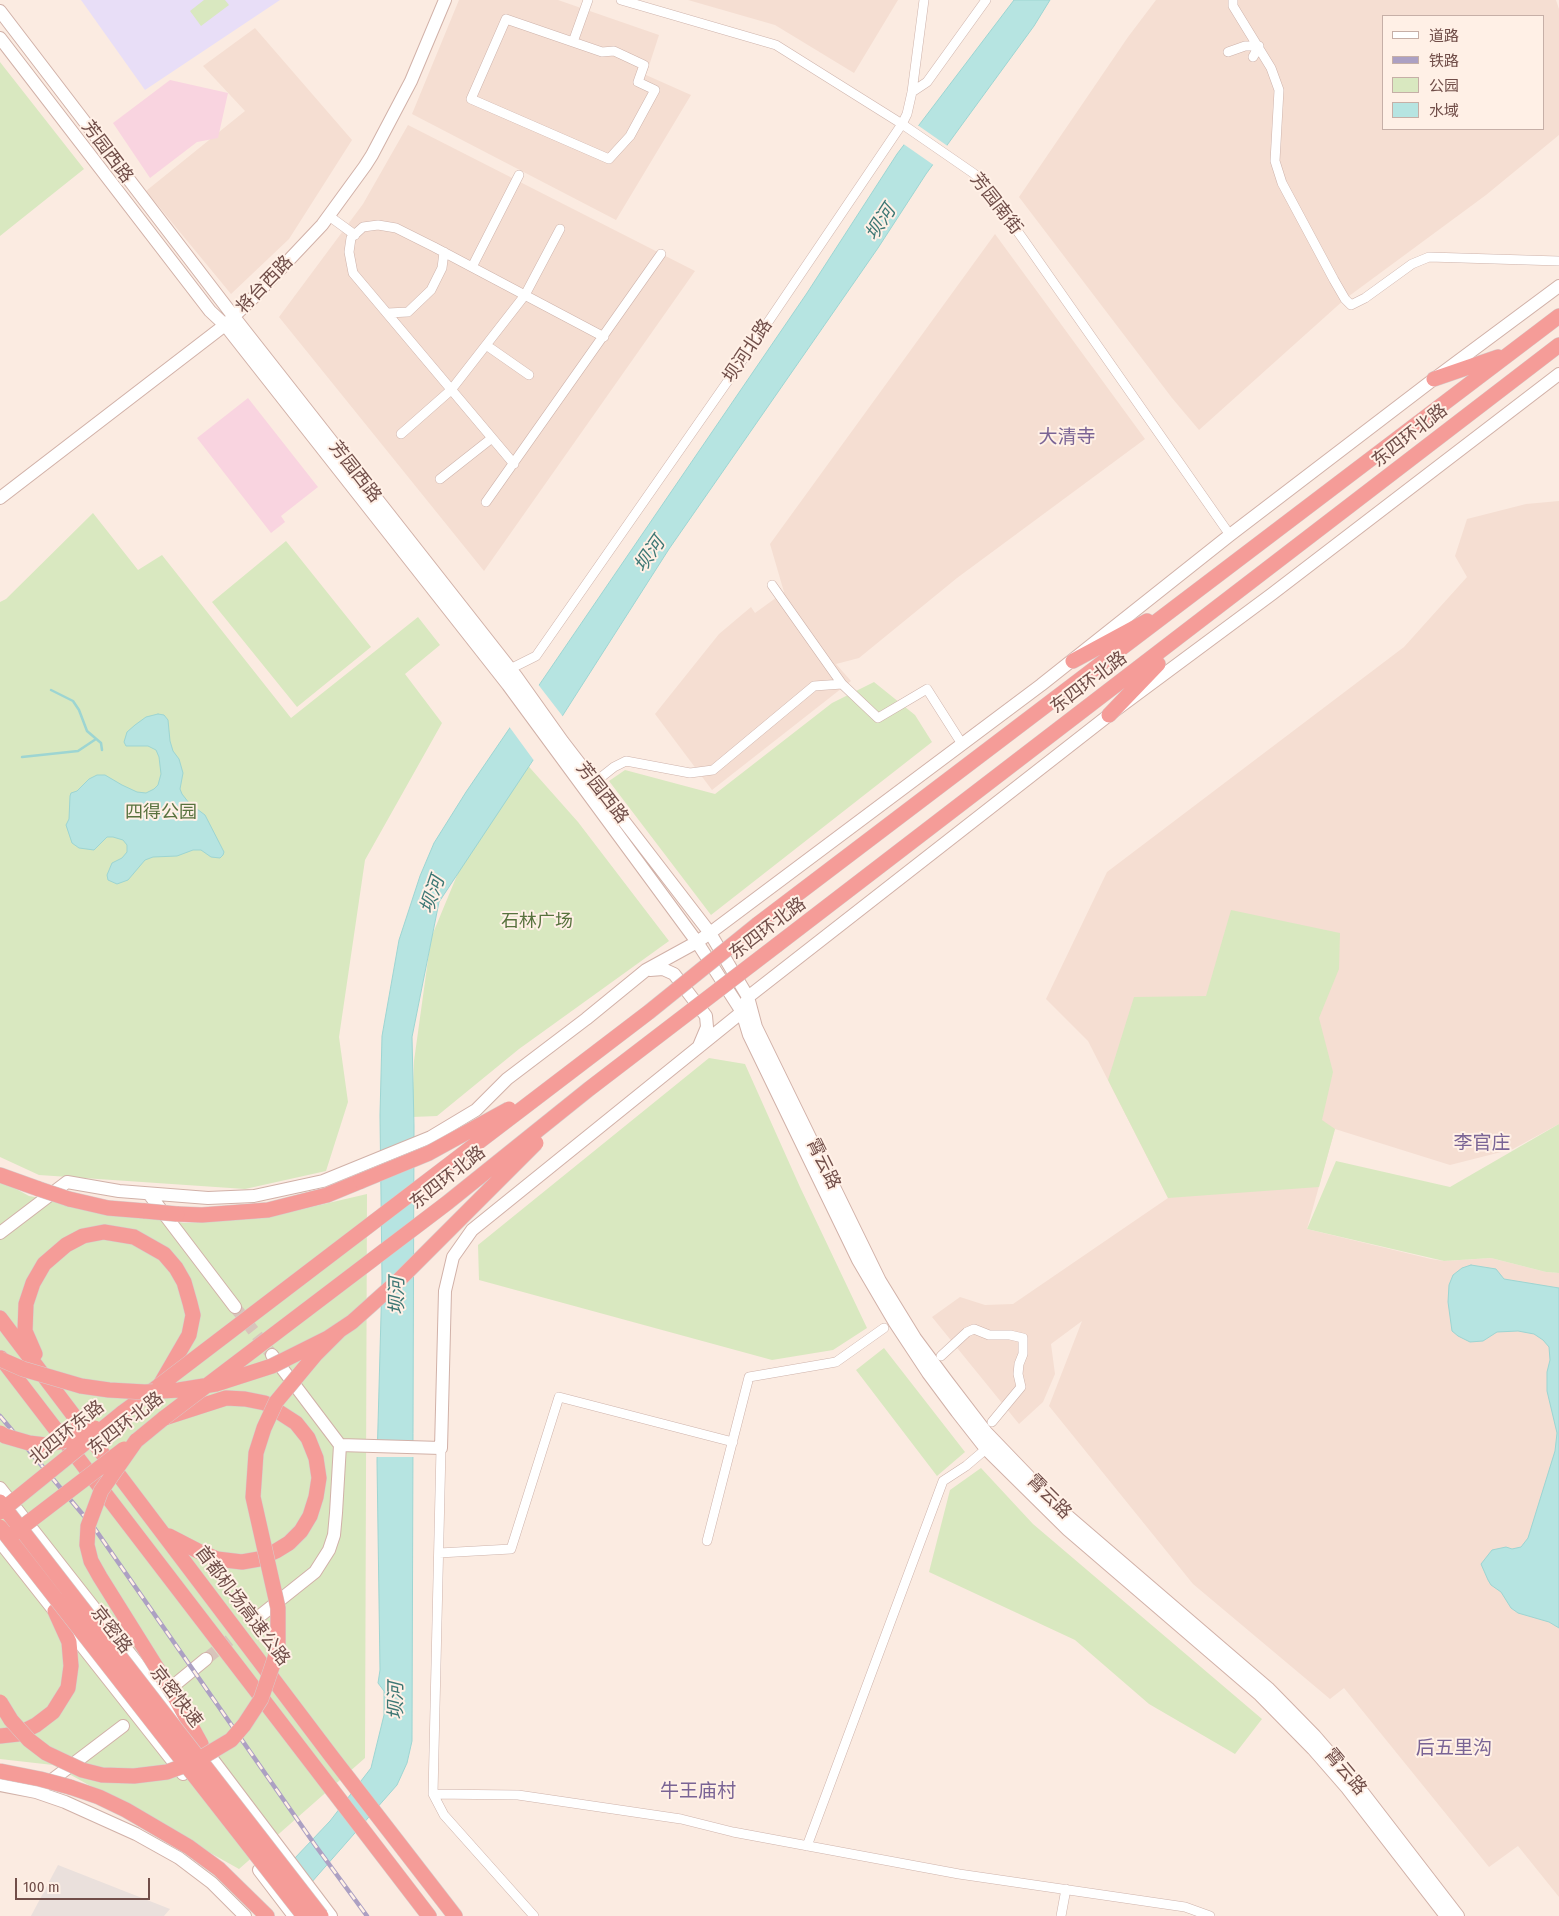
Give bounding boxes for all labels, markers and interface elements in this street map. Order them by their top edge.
legend [1382,15,1544,130]
text: 道路 [1429,27,1459,45]
text: 铁路 [1429,52,1459,70]
text: 公园 [1429,77,1459,95]
text: 水域 [1429,102,1459,120]
street label: 芳园西路 [77,117,137,187]
street label: 芳园南街 [965,169,1027,239]
water label: 坝河 [861,201,901,245]
street label: 将台西路 [232,252,298,318]
street label: 坝河北路 [719,315,777,387]
street label: 东四环北路 [1368,400,1452,472]
district label: 大清寺 [1039,427,1095,449]
street label: 芳园西路 [324,437,386,507]
water label: 坝河 [630,533,670,577]
street label: 东四环北路 [1047,647,1131,719]
street label: 芳园西路 [571,758,633,828]
park label: 四得公园 [125,802,197,824]
water label: 坝河 [416,873,450,917]
street label: 东四环北路 [726,893,810,965]
park label: 石林广场 [501,911,573,933]
district label: 李官庄 [1454,1133,1510,1155]
street label: 霄云路 [801,1135,845,1193]
street label: 东四环北路 [406,1142,490,1214]
water label: 坝河 [387,1277,409,1315]
street label: 东四环北路 [84,1388,168,1460]
street label: 北四环东路 [25,1396,109,1470]
street label: 霄云路 [1022,1470,1076,1524]
street label: 首都机场高速公路 [190,1542,294,1670]
street label: 京密路 [86,1602,136,1658]
street label: 京密快速 [145,1662,207,1732]
water label: 坝河 [386,1682,408,1720]
district label: 后五里沟 [1416,1738,1492,1760]
street label: 霄云路 [1319,1744,1371,1800]
district label: 牛王庙村 [660,1781,736,1803]
scale bar [18,1868,152,1900]
text: 100 m [23,1878,60,1896]

